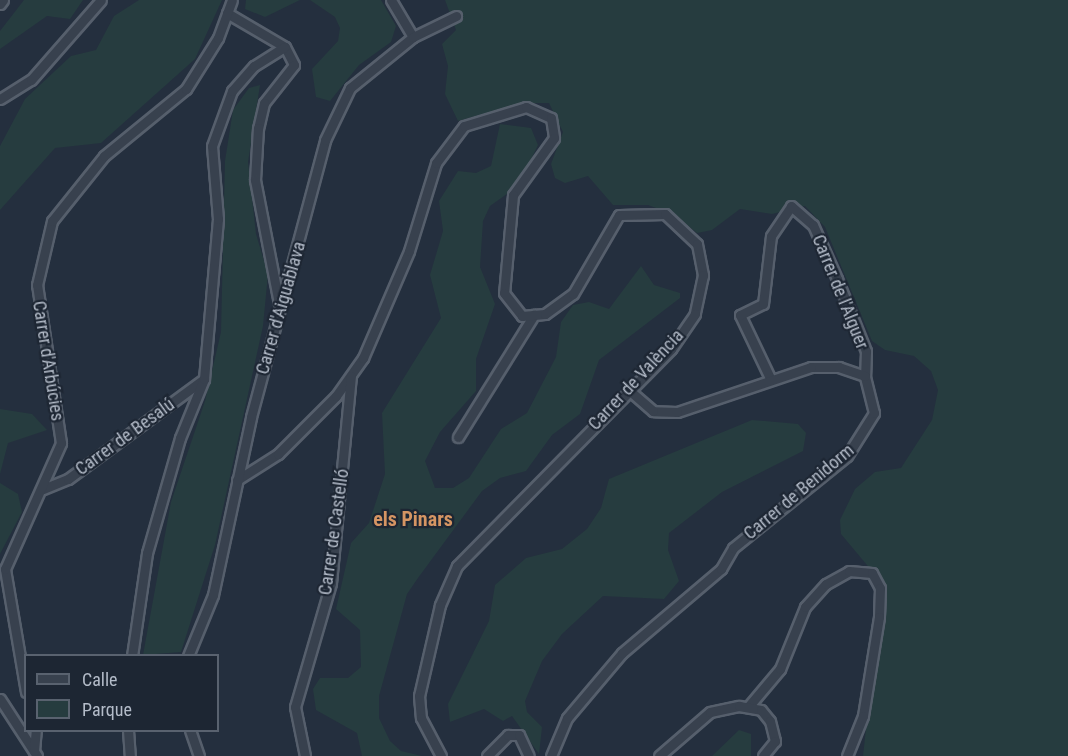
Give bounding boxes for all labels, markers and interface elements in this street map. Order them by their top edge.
street label: Carrer de l'Alguer [807,232,873,352]
street label: Carrer d'Aiguablava [252,239,310,377]
street label: Carrer d'Arbúcies [28,299,68,423]
street label: Carrer de València [584,325,688,435]
street label: Carrer de Besalú [71,394,179,480]
street label: Carrer de Benidorm [739,440,859,544]
street label: Carrer de Castelló [314,467,354,597]
district label: els Pinars [373,507,453,531]
legend [24,654,219,732]
text: Calle [82,669,118,690]
text: Parque [82,699,132,720]

